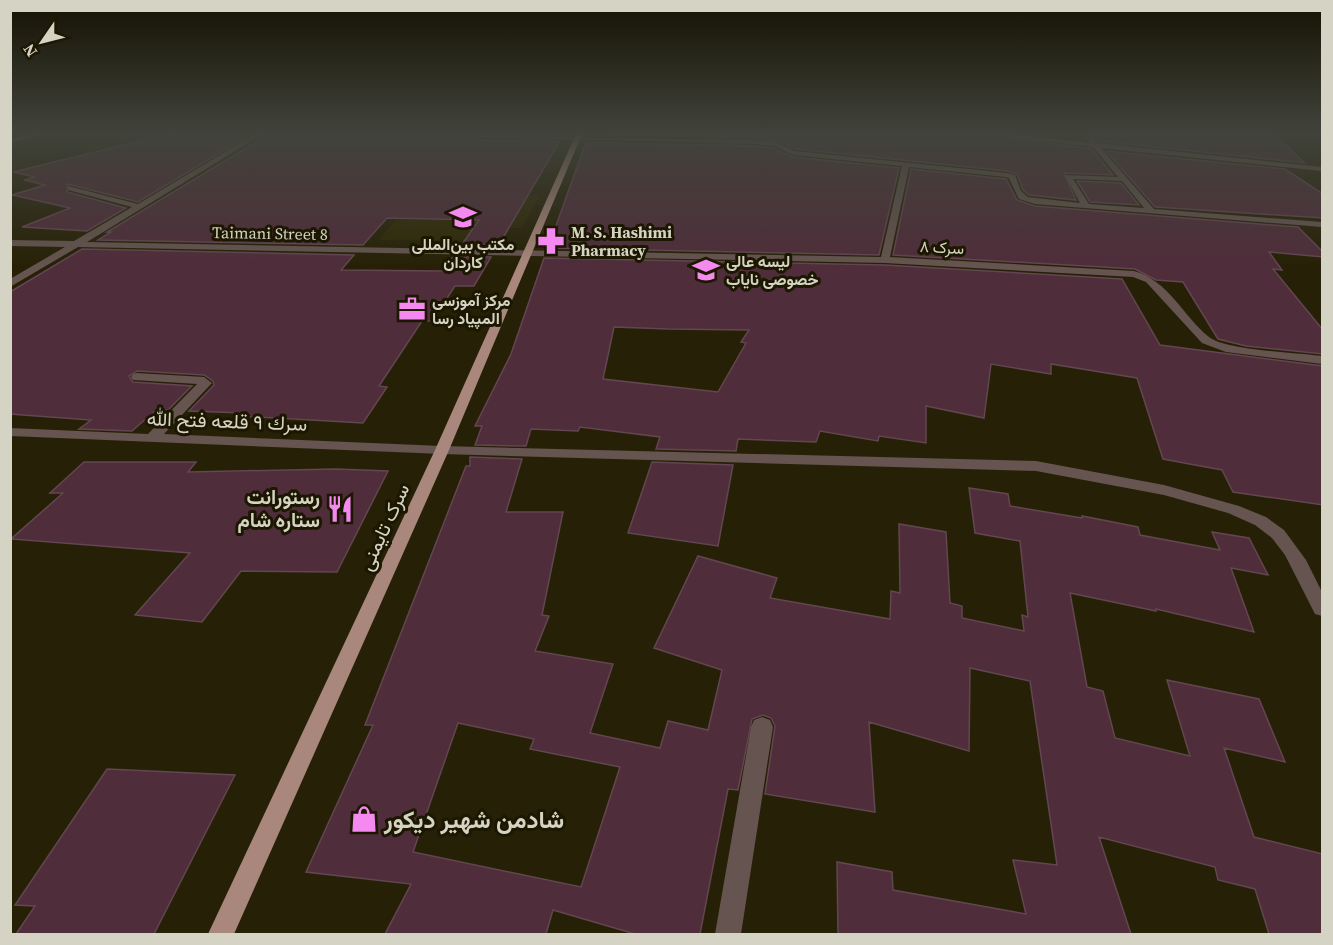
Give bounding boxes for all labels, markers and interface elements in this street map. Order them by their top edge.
north arrow [12,12,72,72]
text: N [17,39,42,62]
school or university icon: مکتب بین‌المللی کاردان [448,202,478,232]
street label: Taimani Street 8 [212,221,328,245]
place label: M. S. Hashimi Pharmacy [571,221,672,261]
pharmacy icon: M. S. Hashimi Pharmacy [536,226,566,256]
place label: مکتب بین‌المللی کاردان [412,233,515,273]
street label: سرک ۸ [919,235,965,259]
place label: لیسه عالی خصوصی نایاب [726,250,818,290]
school or university icon: لیسه عالی خصوصی نایاب [691,255,721,285]
place label: مرکز آموزسی المپیاد رسا [432,289,511,330]
office icon: مرکز آموزسی المپیاد رسا [397,294,427,324]
street label: سرك ٩ قلعه فتح الله [146,404,308,438]
street label: سرک تایمنی [352,479,416,575]
place label: رستورانت ستاره شام [237,483,320,534]
restaurant icon: رستورانت ستاره شام [325,494,355,524]
place label: شادمن شهیر دیکور [383,803,564,836]
shop icon: شادمن شهیر دیکور [349,804,379,834]

